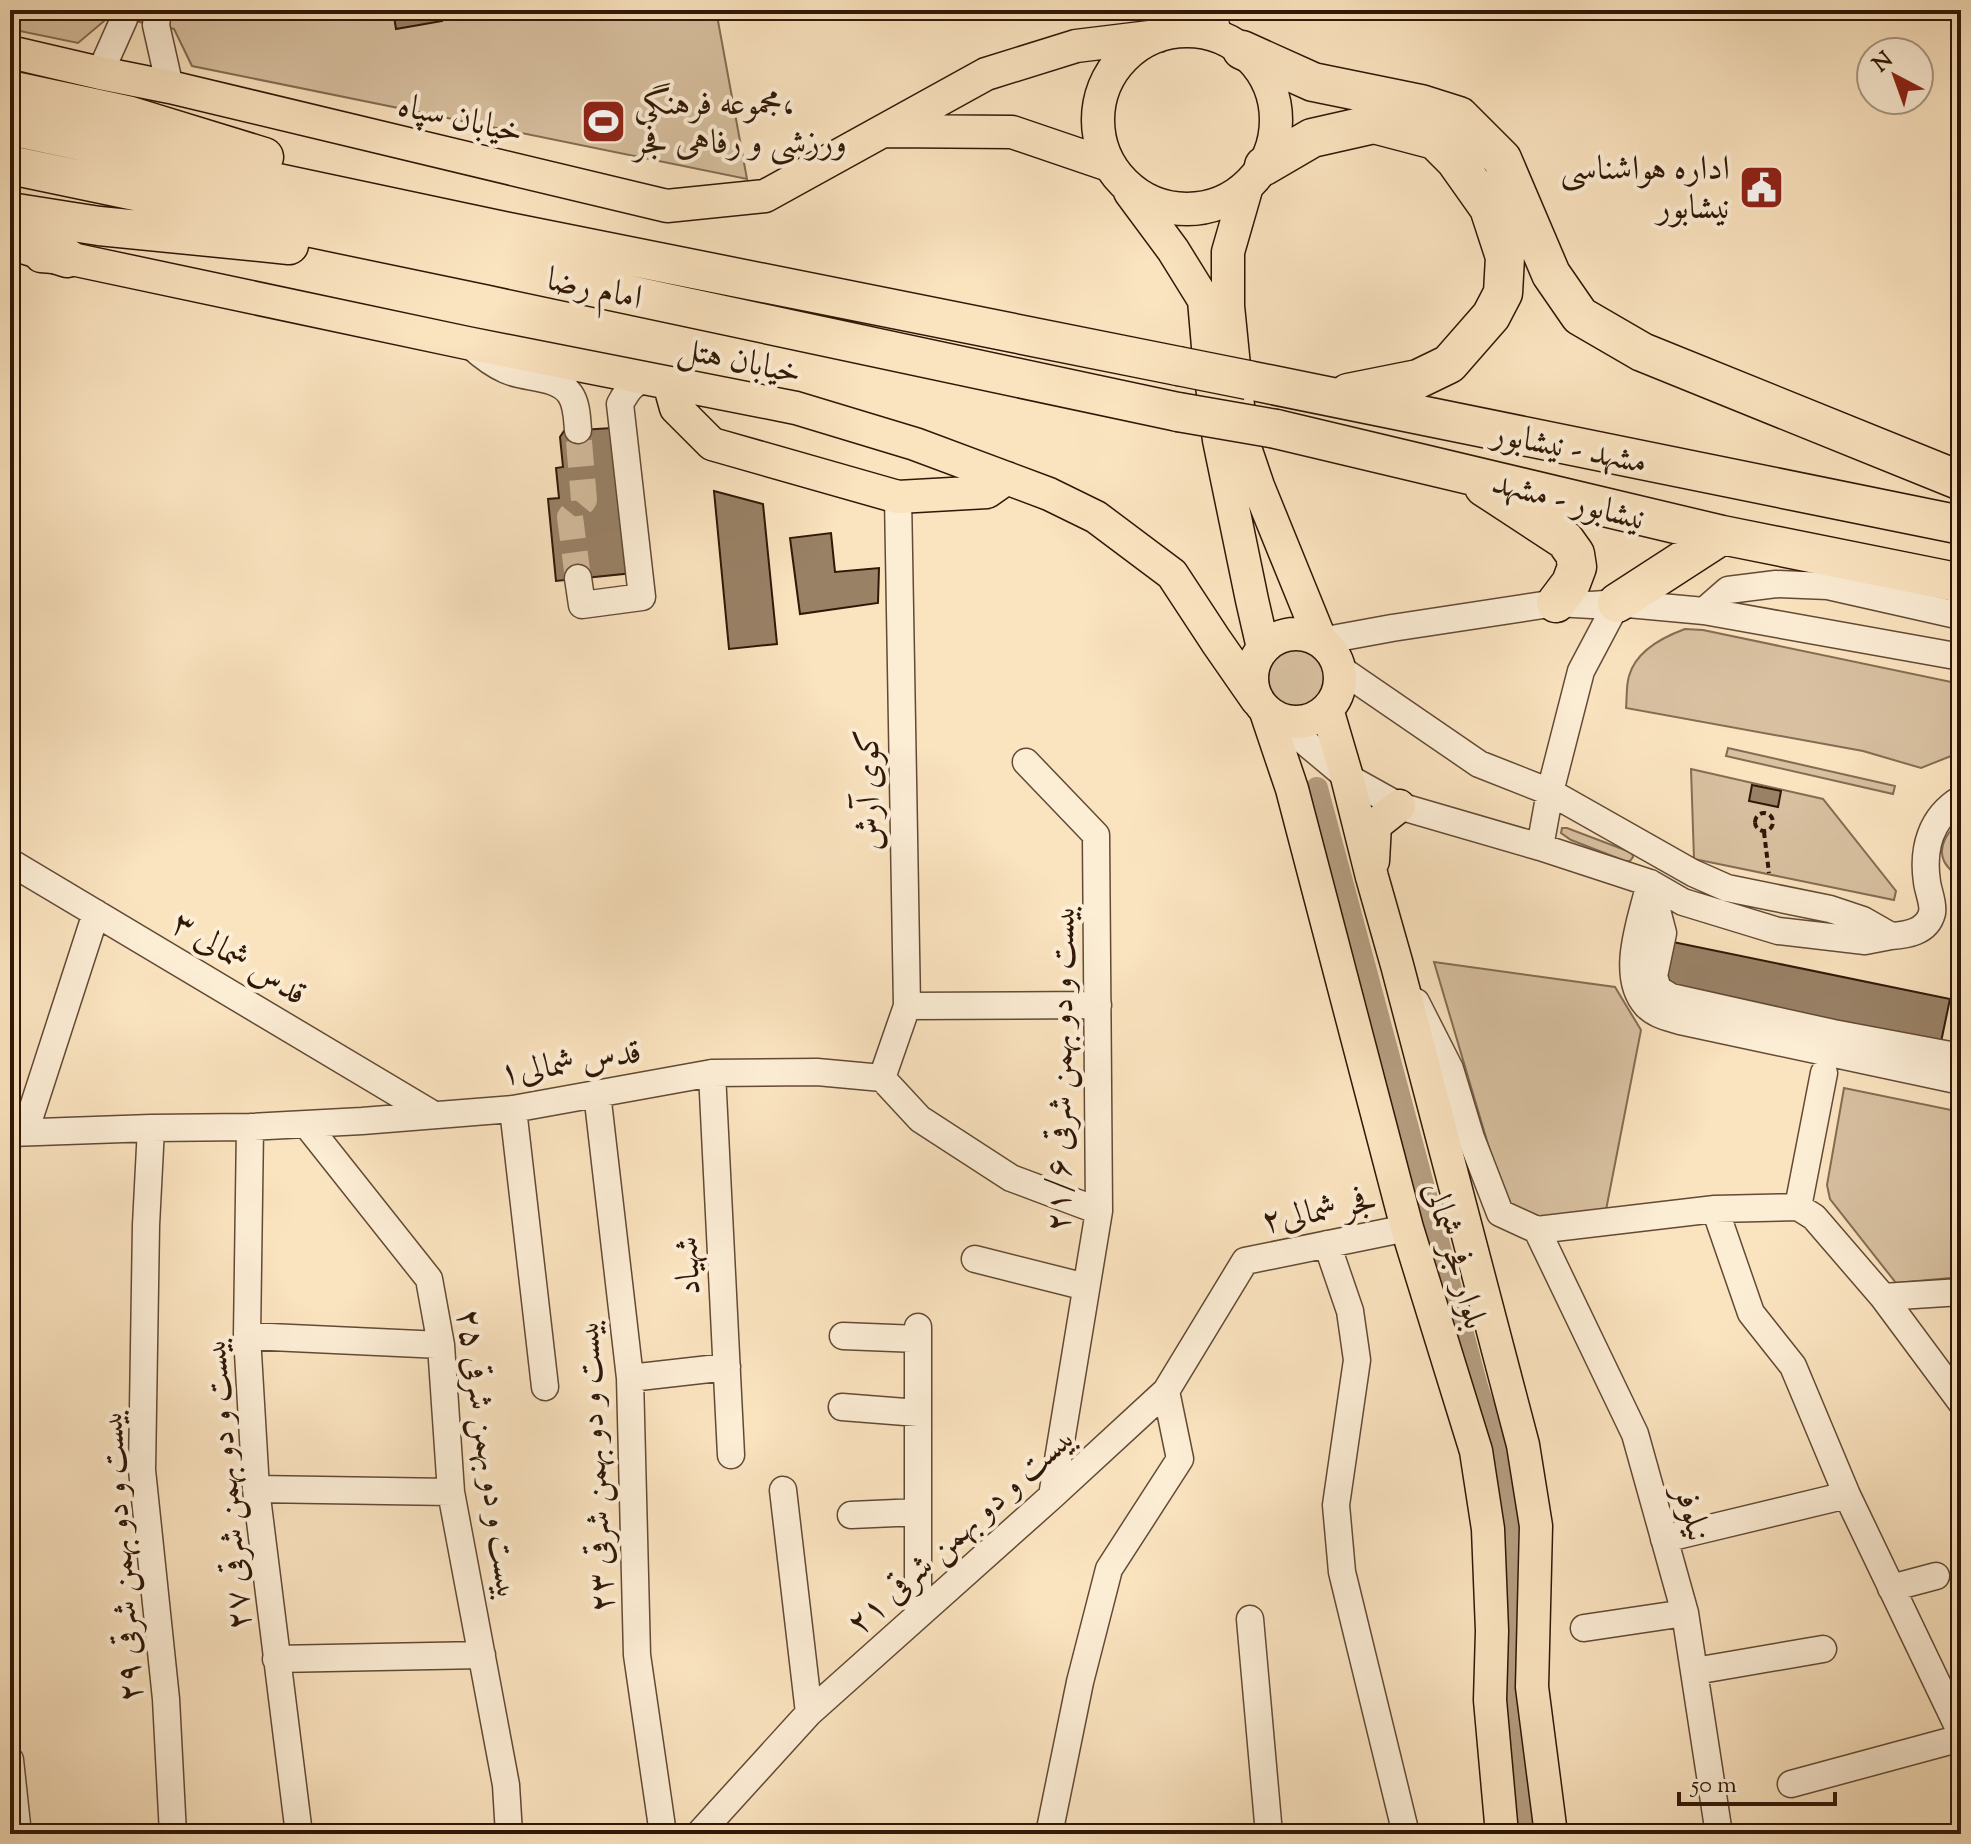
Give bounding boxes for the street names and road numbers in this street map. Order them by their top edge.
street label: خیابان سپاه [393,82,528,159]
street label: امام رضا [542,256,646,326]
street label: خیابان هتل [673,325,805,399]
street label: مشهد - نیشابور [1485,410,1651,488]
street label: نیشابور - مشهد [1486,460,1650,545]
street label: کوی آرش [845,729,896,851]
street label: قدس شمالی ۳ [161,900,315,1020]
street label: بیست و دو بهمن شرقی ۲۱/۶ [1035,904,1090,1232]
street label: قدس شمالی۱ [496,1029,645,1100]
street label: فجر شمالی۲ [1258,1177,1382,1248]
street label: بلوار فجر شمالی [1409,1177,1498,1335]
street label: شهیاد [663,1235,715,1296]
street label: بیست و دو بهمن شرقی ۲۵ [442,1306,531,1603]
street label: بیست و دو بهمن شرقی ۲۳ [564,1318,629,1614]
street label: بیست و دو بهمن شرقی ۲۷ [191,1335,266,1632]
street label: بیست و دو بهمن شرقی ۲۹ [88,1408,157,1704]
street label: بیست و دو بهمن شرقی ۲۱ [837,1415,1088,1648]
street label: نیلوفر [1659,1477,1722,1548]

